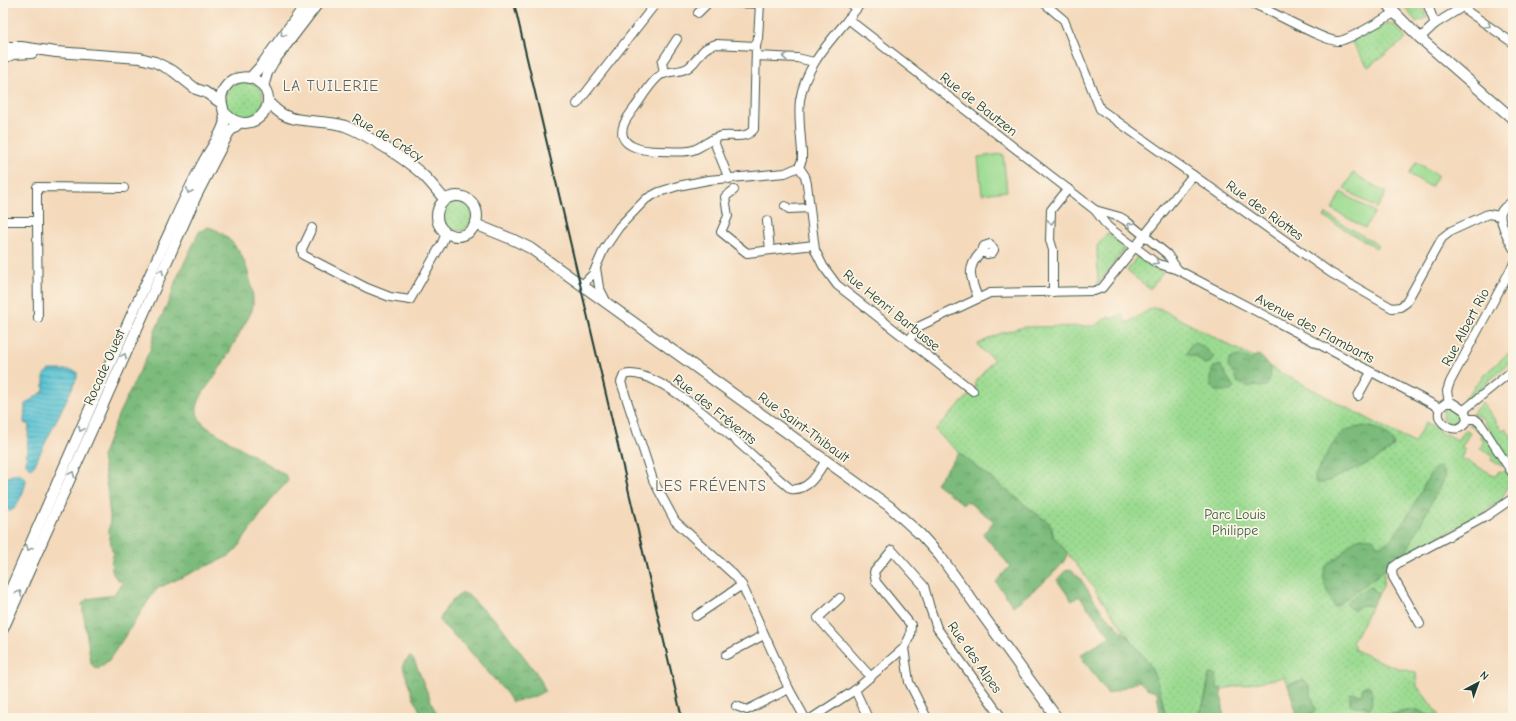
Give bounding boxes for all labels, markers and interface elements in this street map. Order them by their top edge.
one-way arrow [1483,20,1490,27]
one-way arrow [281,30,288,37]
one-way arrow [782,53,788,62]
street label: Rue de Bautzen [936,69,1021,140]
district label: LA TUILERIE [283,77,379,95]
street label: Rue de Crécy [349,110,427,166]
street label: Rue des Riottes [1223,177,1307,244]
one-way arrow [186,187,194,194]
one-way arrow [1047,219,1055,225]
one-way arrow [1128,222,1135,229]
one-way arrow [1152,257,1159,265]
street label: Rue Henri Barbusse [840,266,944,355]
one-way arrow [157,268,165,275]
street label: Rue Albert Rio [1438,285,1493,369]
street label: Avenue des Flambarts [1252,290,1377,367]
street label: Rocade Ouest [80,326,129,408]
one-way arrow [119,352,127,360]
street label: Rue des Frévents [670,371,760,448]
street label: Rue Saint-Thibault [755,389,854,467]
one-way arrow [78,425,86,433]
one-way arrow [67,471,75,478]
district label: LES FRÉVENTS [655,476,767,495]
park label: Parc Louis Philippe [1204,506,1266,539]
one-way arrow [25,545,33,552]
one-way arrow [14,590,22,598]
street label: Rue des Alpes [944,618,1006,697]
north arrow [1458,663,1498,703]
text: N [1477,669,1491,683]

